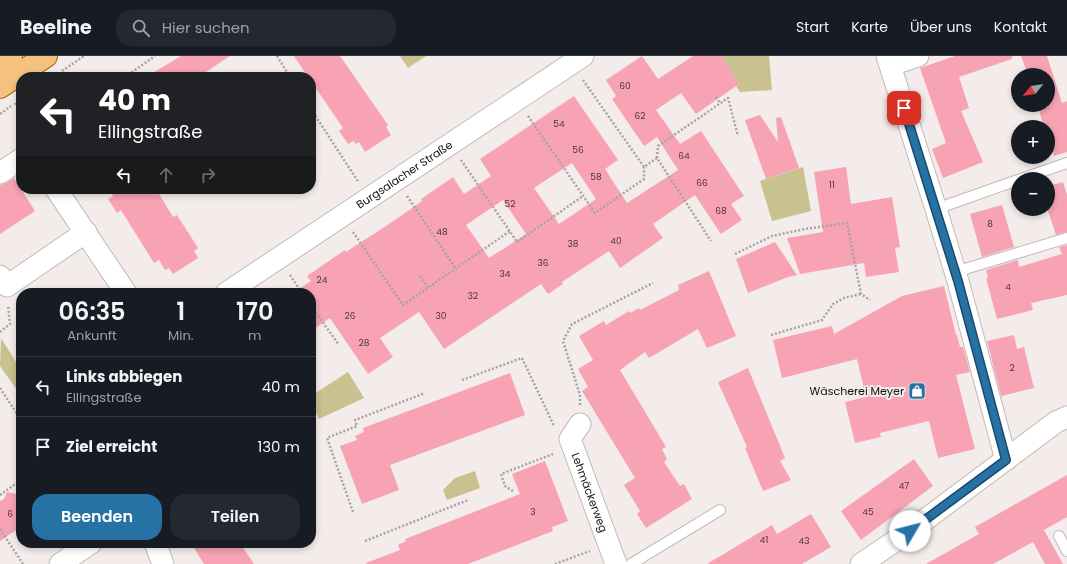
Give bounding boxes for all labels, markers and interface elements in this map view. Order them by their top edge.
search box [116,10,396,46]
text: Beeline [20,14,92,41]
icon: search [130,17,152,39]
text: Hier suchen [162,17,250,38]
text: Start [796,17,829,37]
text: Karte [851,17,888,37]
text: Über uns [910,17,972,37]
text: Kontakt [994,17,1047,37]
north arrow [1011,68,1055,112]
map controls [1011,68,1055,216]
house number: 60 [619,80,631,92]
text: 40 m [98,81,171,120]
icon: left [32,88,84,140]
pin [887,91,921,125]
icon: arrive [893,97,915,119]
house number: 62 [635,110,645,122]
house number: 54 [553,118,565,130]
text: Ellingstraße [98,119,202,144]
button: + [1011,120,1055,164]
street label: Burgsalacher Straße [353,137,456,212]
house number: 56 [572,144,584,156]
house number: 64 [678,150,690,162]
icon: left [113,164,135,186]
icon: ahead [155,164,177,186]
icon: right [197,164,219,186]
house number: 58 [590,171,602,183]
button: − [1011,172,1055,216]
house number: 66 [696,177,708,189]
house number: 11 [829,179,835,191]
house number: 52 [505,198,515,210]
house number: 68 [715,205,727,217]
house number: 8 [987,218,993,230]
house number: 48 [436,226,448,238]
house number: 40 [610,235,622,247]
house number: 38 [568,238,579,250]
house number: 36 [537,257,549,269]
house number: 34 [500,268,511,280]
house number: 24 [317,274,328,286]
house number: 4 [1005,281,1011,293]
house number: 32 [468,290,478,302]
text: 06:35 [59,295,126,328]
text: 1 [176,295,185,328]
text: 170 [236,295,273,328]
house number: 26 [345,310,356,322]
house number: 30 [436,310,447,322]
text: Ankunft [67,326,117,345]
text: Min. [168,326,194,345]
text: m [248,326,261,345]
house number: 28 [359,337,370,349]
house number: 2 [1009,362,1015,374]
text: Links abbiegen [66,366,182,387]
icon: left [32,376,54,398]
text: 40 m [262,376,300,397]
shop icon: Wäscherei Meyer [907,381,927,401]
place label: Wäscherei Meyer [810,383,904,399]
text: Ellingstraße [66,388,141,407]
icon: arrive [32,436,54,458]
text: Ziel erreicht [66,436,157,457]
text: 130 m [257,436,300,457]
street label: Lehmäckerweg [568,450,612,535]
house number: 47 [899,480,909,492]
button: Beenden [32,494,162,540]
button: Teilen [170,494,300,540]
house number: 3 [530,506,536,518]
house number: 45 [862,506,874,518]
house number: 6 [7,508,13,520]
position arrow [889,510,931,552]
house number: 41 [760,534,768,546]
house number: 43 [799,535,809,547]

